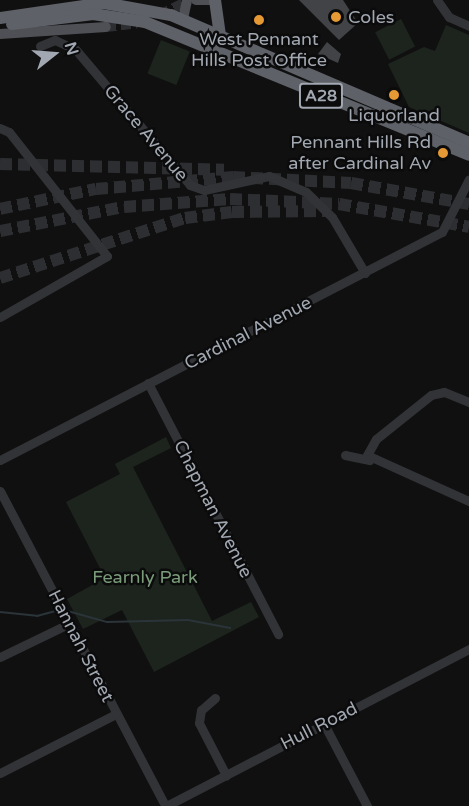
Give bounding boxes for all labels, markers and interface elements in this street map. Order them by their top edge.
place label: Coles [348,6,394,28]
marker: Coles [329,10,343,24]
marker: West Pennant Hills Post Office [252,13,266,27]
north arrow [24,24,84,84]
place label: West Pennant Hills Post Office [191,29,327,72]
text: N [60,40,83,58]
street label: Grace Avenue [99,80,193,186]
road number: A28 [298,83,344,109]
marker: Liquorland [387,88,401,102]
place label: Liquorland [348,104,440,126]
place label: Pennant Hills Rd after Cardinal Av [288,132,431,174]
marker: Pennant Hills Rd after Cardinal Av [436,146,450,160]
street label: Cardinal Avenue [181,292,315,374]
street label: Chapman Avenue [169,437,257,581]
park label: Fearnly Park [92,566,198,588]
street label: Hannah Street [43,586,119,706]
street label: Hull Road [277,697,361,755]

